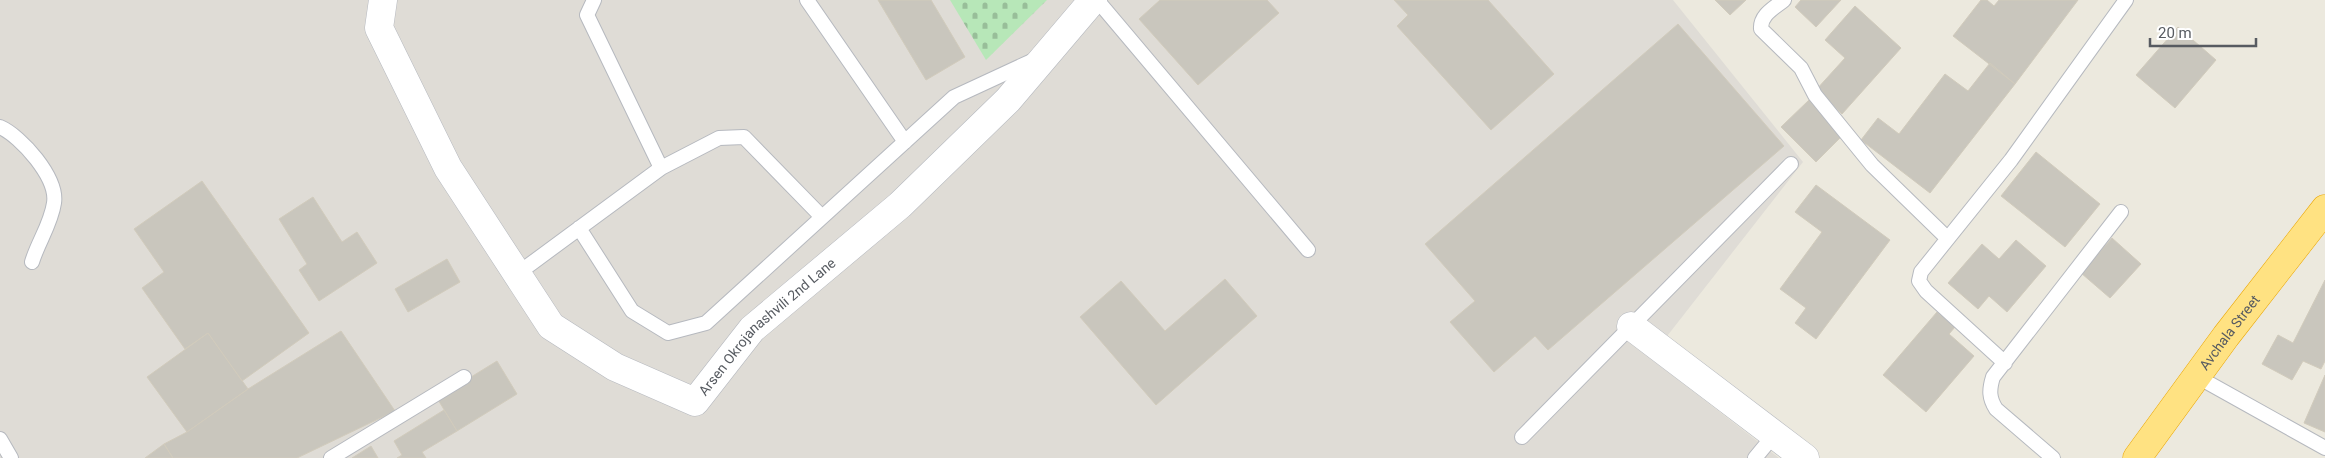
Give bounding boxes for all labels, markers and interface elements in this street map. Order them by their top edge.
scale bar [2150,15,2256,47]
text: 20 m [2158,24,2192,42]
street label: Arsen Okrojanashvili 2nd Lane [695,255,839,399]
street label: Avchala Street [2196,291,2263,373]

